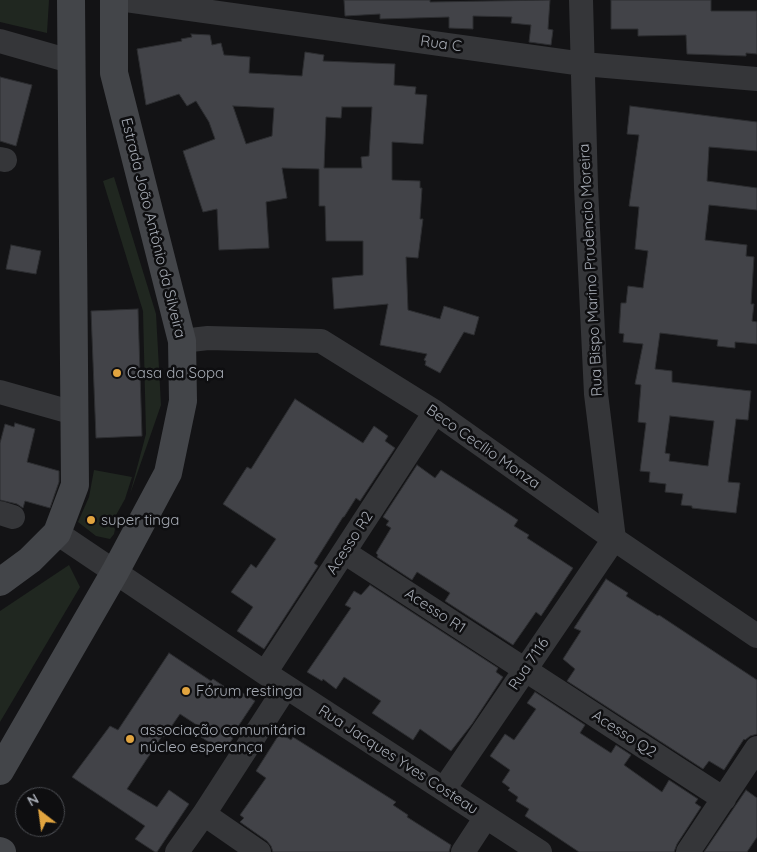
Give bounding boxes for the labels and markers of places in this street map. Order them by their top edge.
place label: Casa da Sopa [127,364,224,382]
marker: Casa da Sopa [111,367,123,379]
place label: super tinga [101,511,179,529]
marker: super tinga [85,514,97,526]
place label: Fórum restinga [196,682,302,700]
marker: Fórum restinga [180,685,192,697]
place label: associação comunitária núcleo esperança [140,721,305,756]
marker: associação comunitária núcleo esperança [124,733,136,745]

